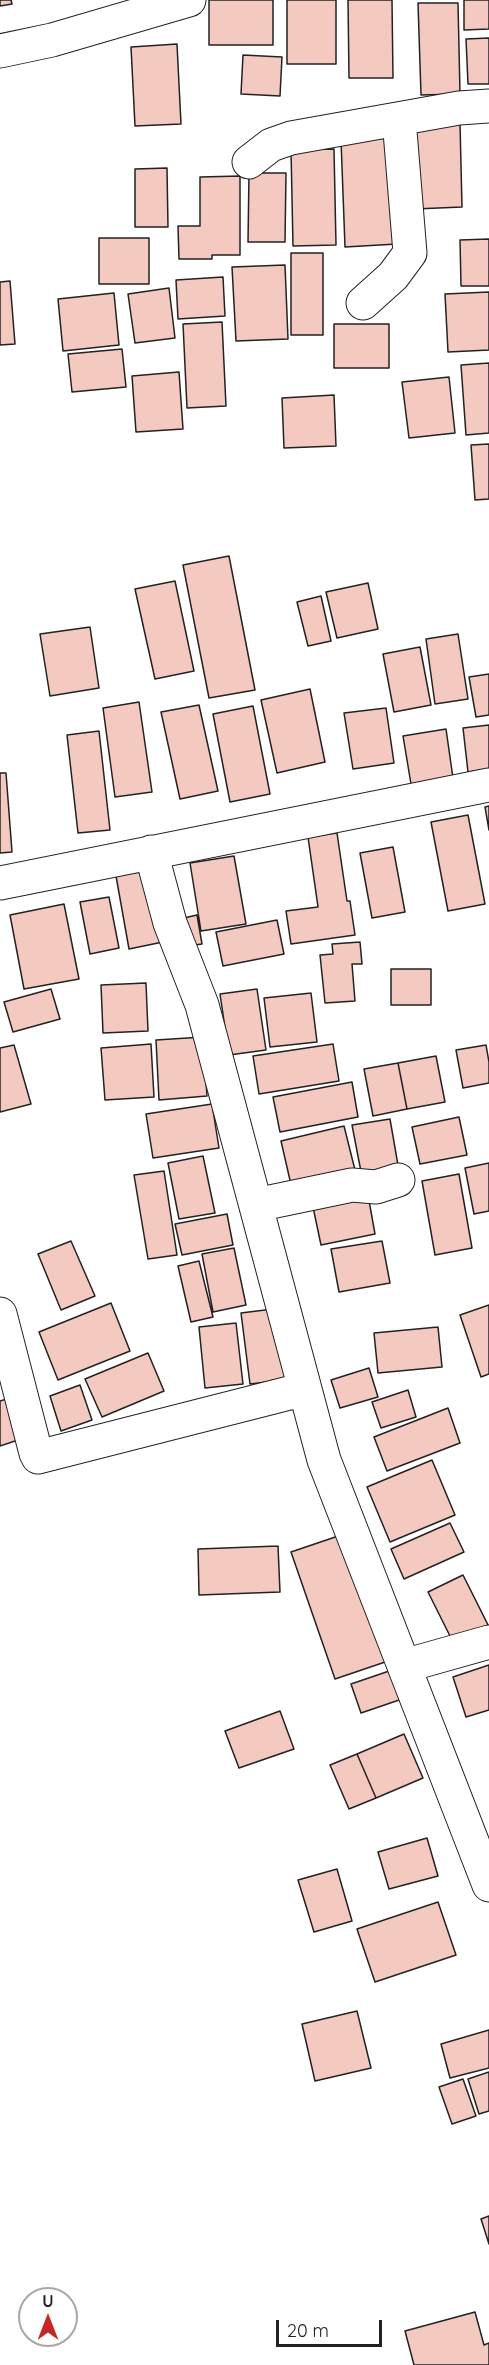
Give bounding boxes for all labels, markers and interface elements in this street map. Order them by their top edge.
north arrow [18,2287,78,2347]
text: U [42,2291,54,2311]
scale bar [279,2308,386,2346]
text: 20 m [287,2319,329,2342]

